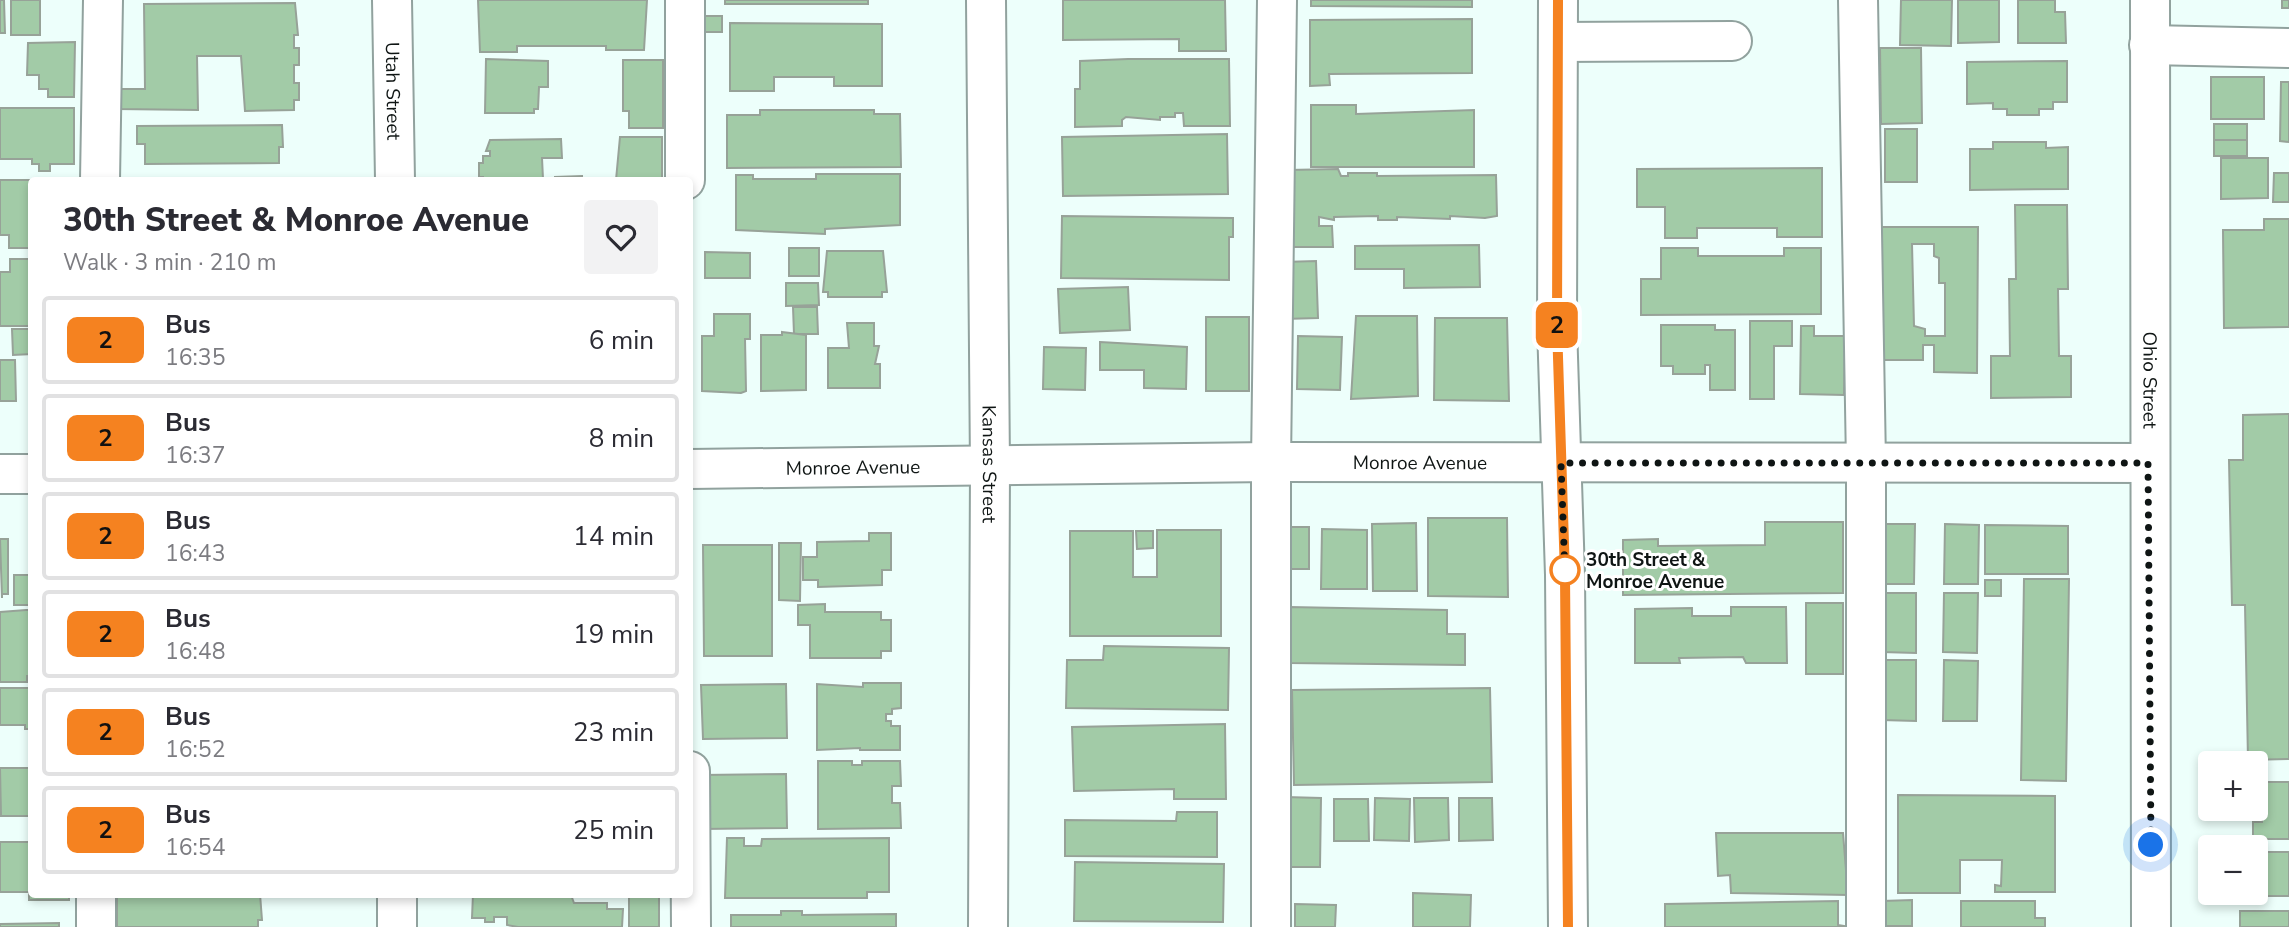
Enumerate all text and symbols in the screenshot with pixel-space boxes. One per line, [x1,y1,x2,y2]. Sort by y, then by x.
street label: Utah Street [379,42,406,141]
text: 30th Street & Monroe Avenue [63,198,529,243]
button: heart [584,200,658,274]
text: Walk · 3 min · 210 m [63,247,276,278]
line badge: 2 [1534,302,1580,348]
text: Bus [165,307,211,342]
text: 2 [1550,309,1564,341]
text: 6 min [589,323,654,358]
text: 2 [98,324,113,356]
street label: Ohio Street [2136,331,2162,429]
text: 16:35 [165,342,225,373]
text: Bus [165,405,211,440]
street label: Kansas Street [975,405,1002,523]
text: 8 min [589,421,654,456]
text: 2 [98,422,113,454]
text: 16:37 [165,440,225,471]
street label: Monroe Avenue [1353,450,1487,476]
street label: Monroe Avenue [786,454,920,482]
text: Bus [165,503,211,538]
text: 14 min [573,519,654,554]
text: 2 [98,520,113,552]
text: 16:43 [165,538,225,569]
place label: 30th Street & Monroe Avenue [1586,547,1724,595]
marker: 30th Street & Monroe Avenue [1550,555,1580,585]
text: Bus [165,601,211,636]
text: 19 min [573,617,654,652]
text: 2 [98,618,113,650]
text: 16:48 [165,636,225,667]
text: Bus [165,699,211,734]
text: 23 min [573,715,654,750]
text: 2 [98,716,113,748]
text: 16:52 [165,734,225,765]
map controls [2198,751,2268,905]
button: + [2198,751,2268,821]
text: Bus [165,797,211,832]
text: 25 min [573,813,654,848]
text: 2 [98,814,113,846]
your location [2133,827,2168,862]
text: 16:54 [165,832,225,863]
button: − [2198,835,2268,905]

